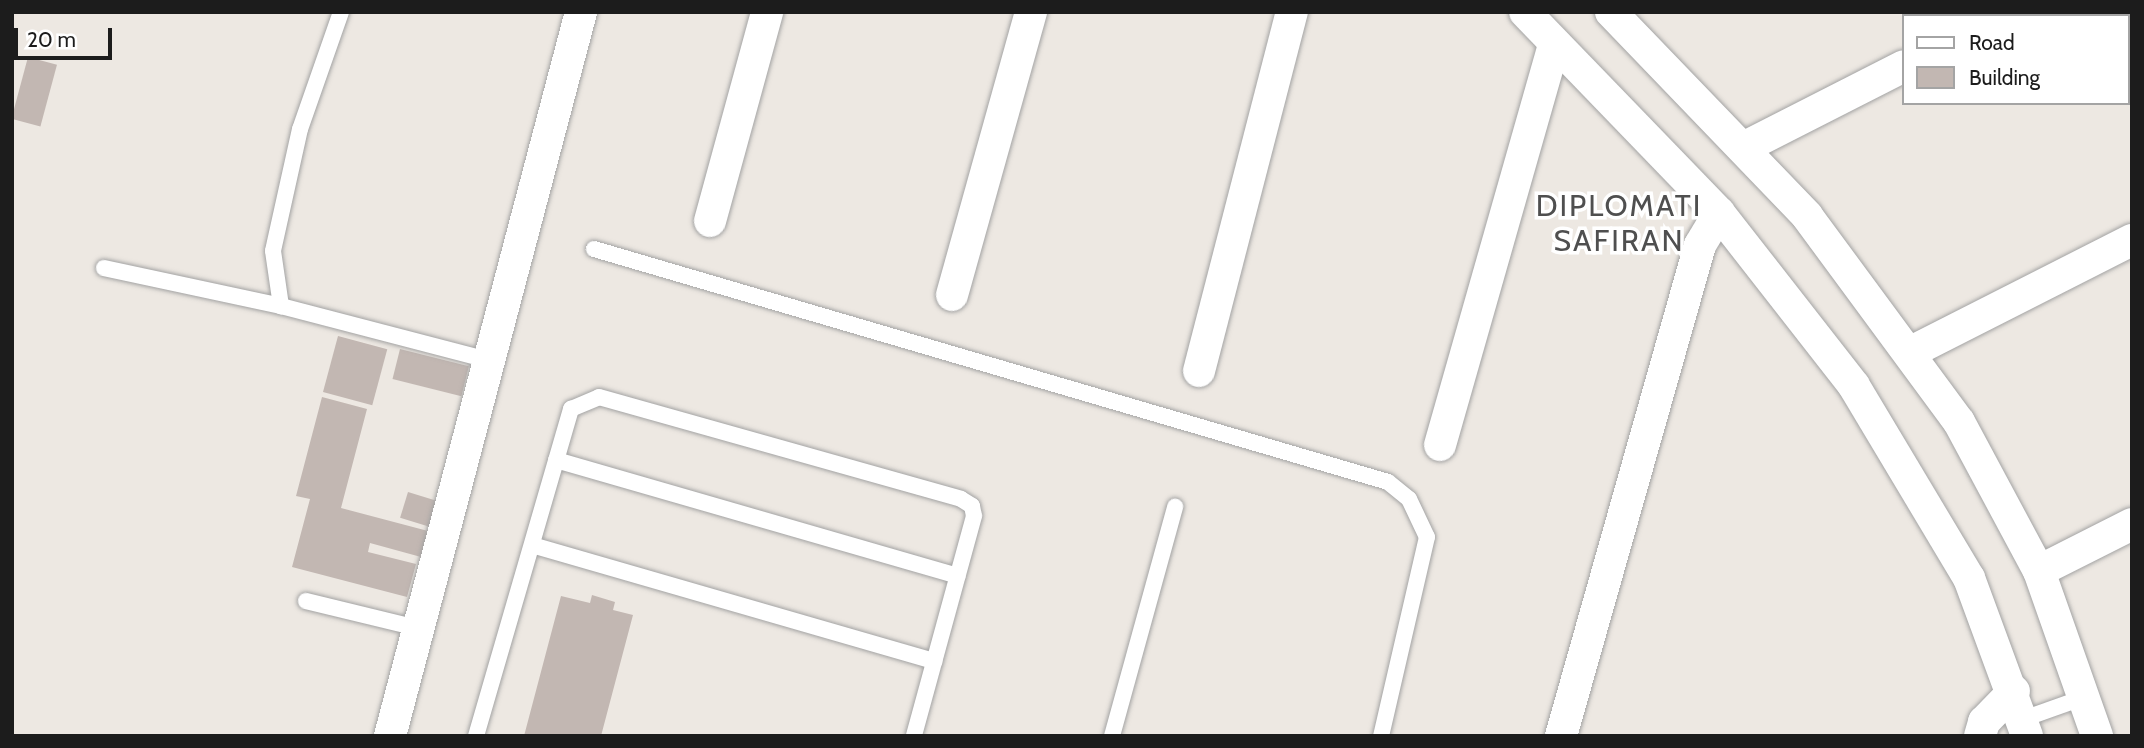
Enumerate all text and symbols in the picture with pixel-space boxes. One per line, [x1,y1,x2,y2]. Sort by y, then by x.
scale bar [18,14,116,58]
legend [1902,14,2130,105]
text: 20 m [27,27,76,52]
text: Road [1969,30,2015,55]
text: Building [1969,65,2040,90]
district label: DIPLOMATI SAFIRAN [1537,188,1701,258]

